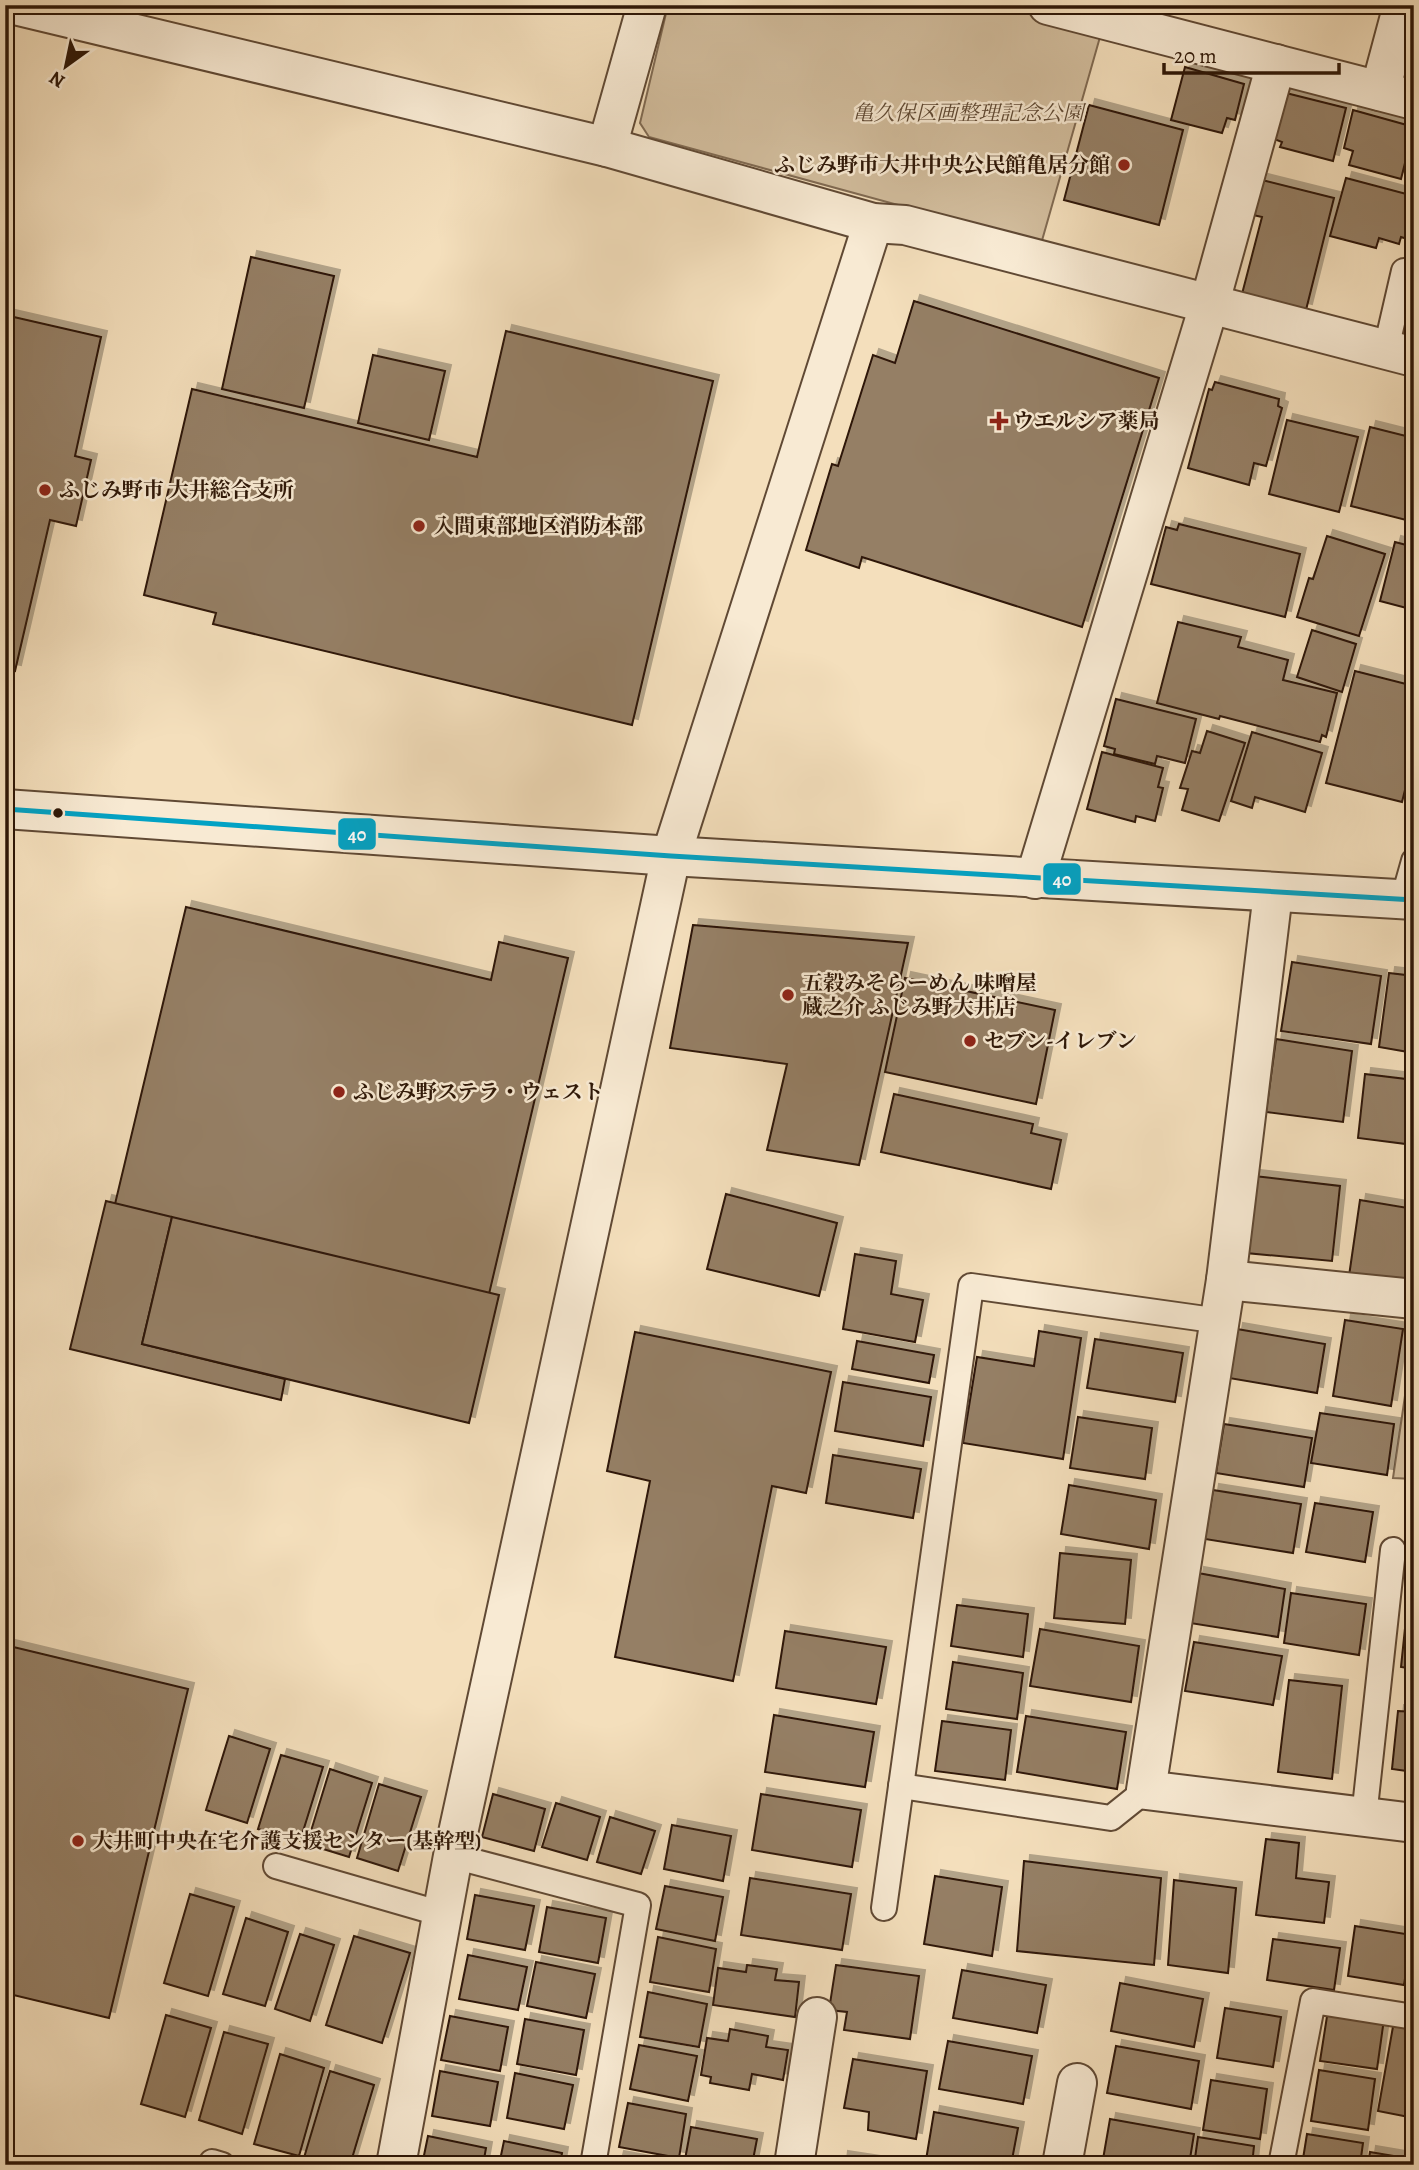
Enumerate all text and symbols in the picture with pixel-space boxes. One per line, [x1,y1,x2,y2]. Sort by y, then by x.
north arrow [32,32,102,102]
scale bar [1164,32,1338,76]
text: 20 m [1174,42,1217,70]
text: N [44,65,70,94]
park label: 亀久保区画整理記念公園 [853,99,1086,127]
place label: ふじみ野市大井中央公民館亀居分館 [774,151,1110,179]
marker: ふじみ野市大井中央公民館亀居分館 [1116,157,1132,173]
place label: ウエルシア薬局 [1013,407,1159,435]
marker: ウエルシア薬局 [991,413,1007,429]
place label: ふじみ野市 大井総合支所 [59,476,294,504]
marker: ふじみ野市 大井総合支所 [37,482,53,498]
place label: 入間東部地区消防本部 [433,512,643,540]
marker: 入間東部地区消防本部 [411,518,427,534]
unlabelled marker [51,806,65,820]
line badge: 40 [337,817,377,851]
text: 40 [348,822,367,848]
line badge: 40 [1042,862,1082,896]
text: 40 [1053,867,1072,893]
place label: 五穀みそらーめん 味噌屋 蔵之介 ふじみ野大井店 [802,969,1037,1021]
marker: 五穀みそらーめん 味噌屋 蔵之介 ふじみ野大井店 [780,987,796,1003]
place label: セブン-イレブン [984,1027,1137,1055]
marker: セブン-イレブン [962,1033,978,1049]
place label: ふじみ野ステラ・ウェスト [353,1078,604,1106]
marker: ふじみ野ステラ・ウェスト [331,1084,347,1100]
place label: 大井町中央在宅介護支援センター(基幹型) [92,1827,481,1855]
marker: 大井町中央在宅介護支援センター(基幹型) [70,1833,86,1849]

